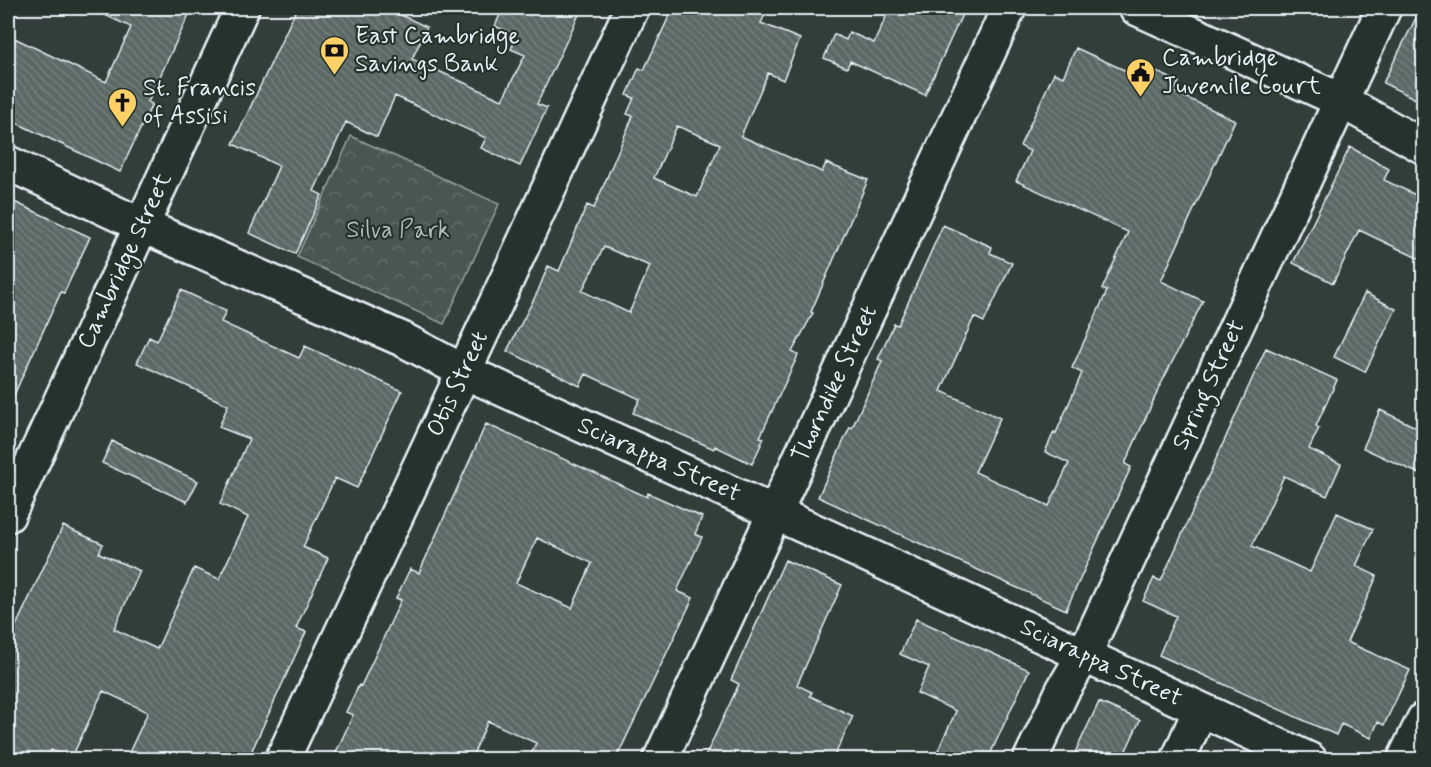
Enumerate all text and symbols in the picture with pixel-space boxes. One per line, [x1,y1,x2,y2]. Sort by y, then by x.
place label: East Cambridge Savings Bank [355,21,520,80]
bank icon: East Cambridge Savings Bank [318,34,350,76]
place label: Cambridge Juvenile Court [1162,43,1321,102]
public building icon: Cambridge Juvenile Court [1125,56,1157,98]
place label: St. Francis of Assisi [143,73,256,132]
church icon: St. Francis of Assisi [106,86,138,128]
street label: Cambridge Street [71,168,181,355]
park label: Silva Park [346,215,450,246]
street label: Thorndike Street [785,300,885,468]
street label: Spring Street [1165,315,1255,456]
street label: Otis Street [420,326,496,442]
street label: Sciarappa Street [573,410,745,510]
street label: Sciarappa Street [1015,612,1187,714]

